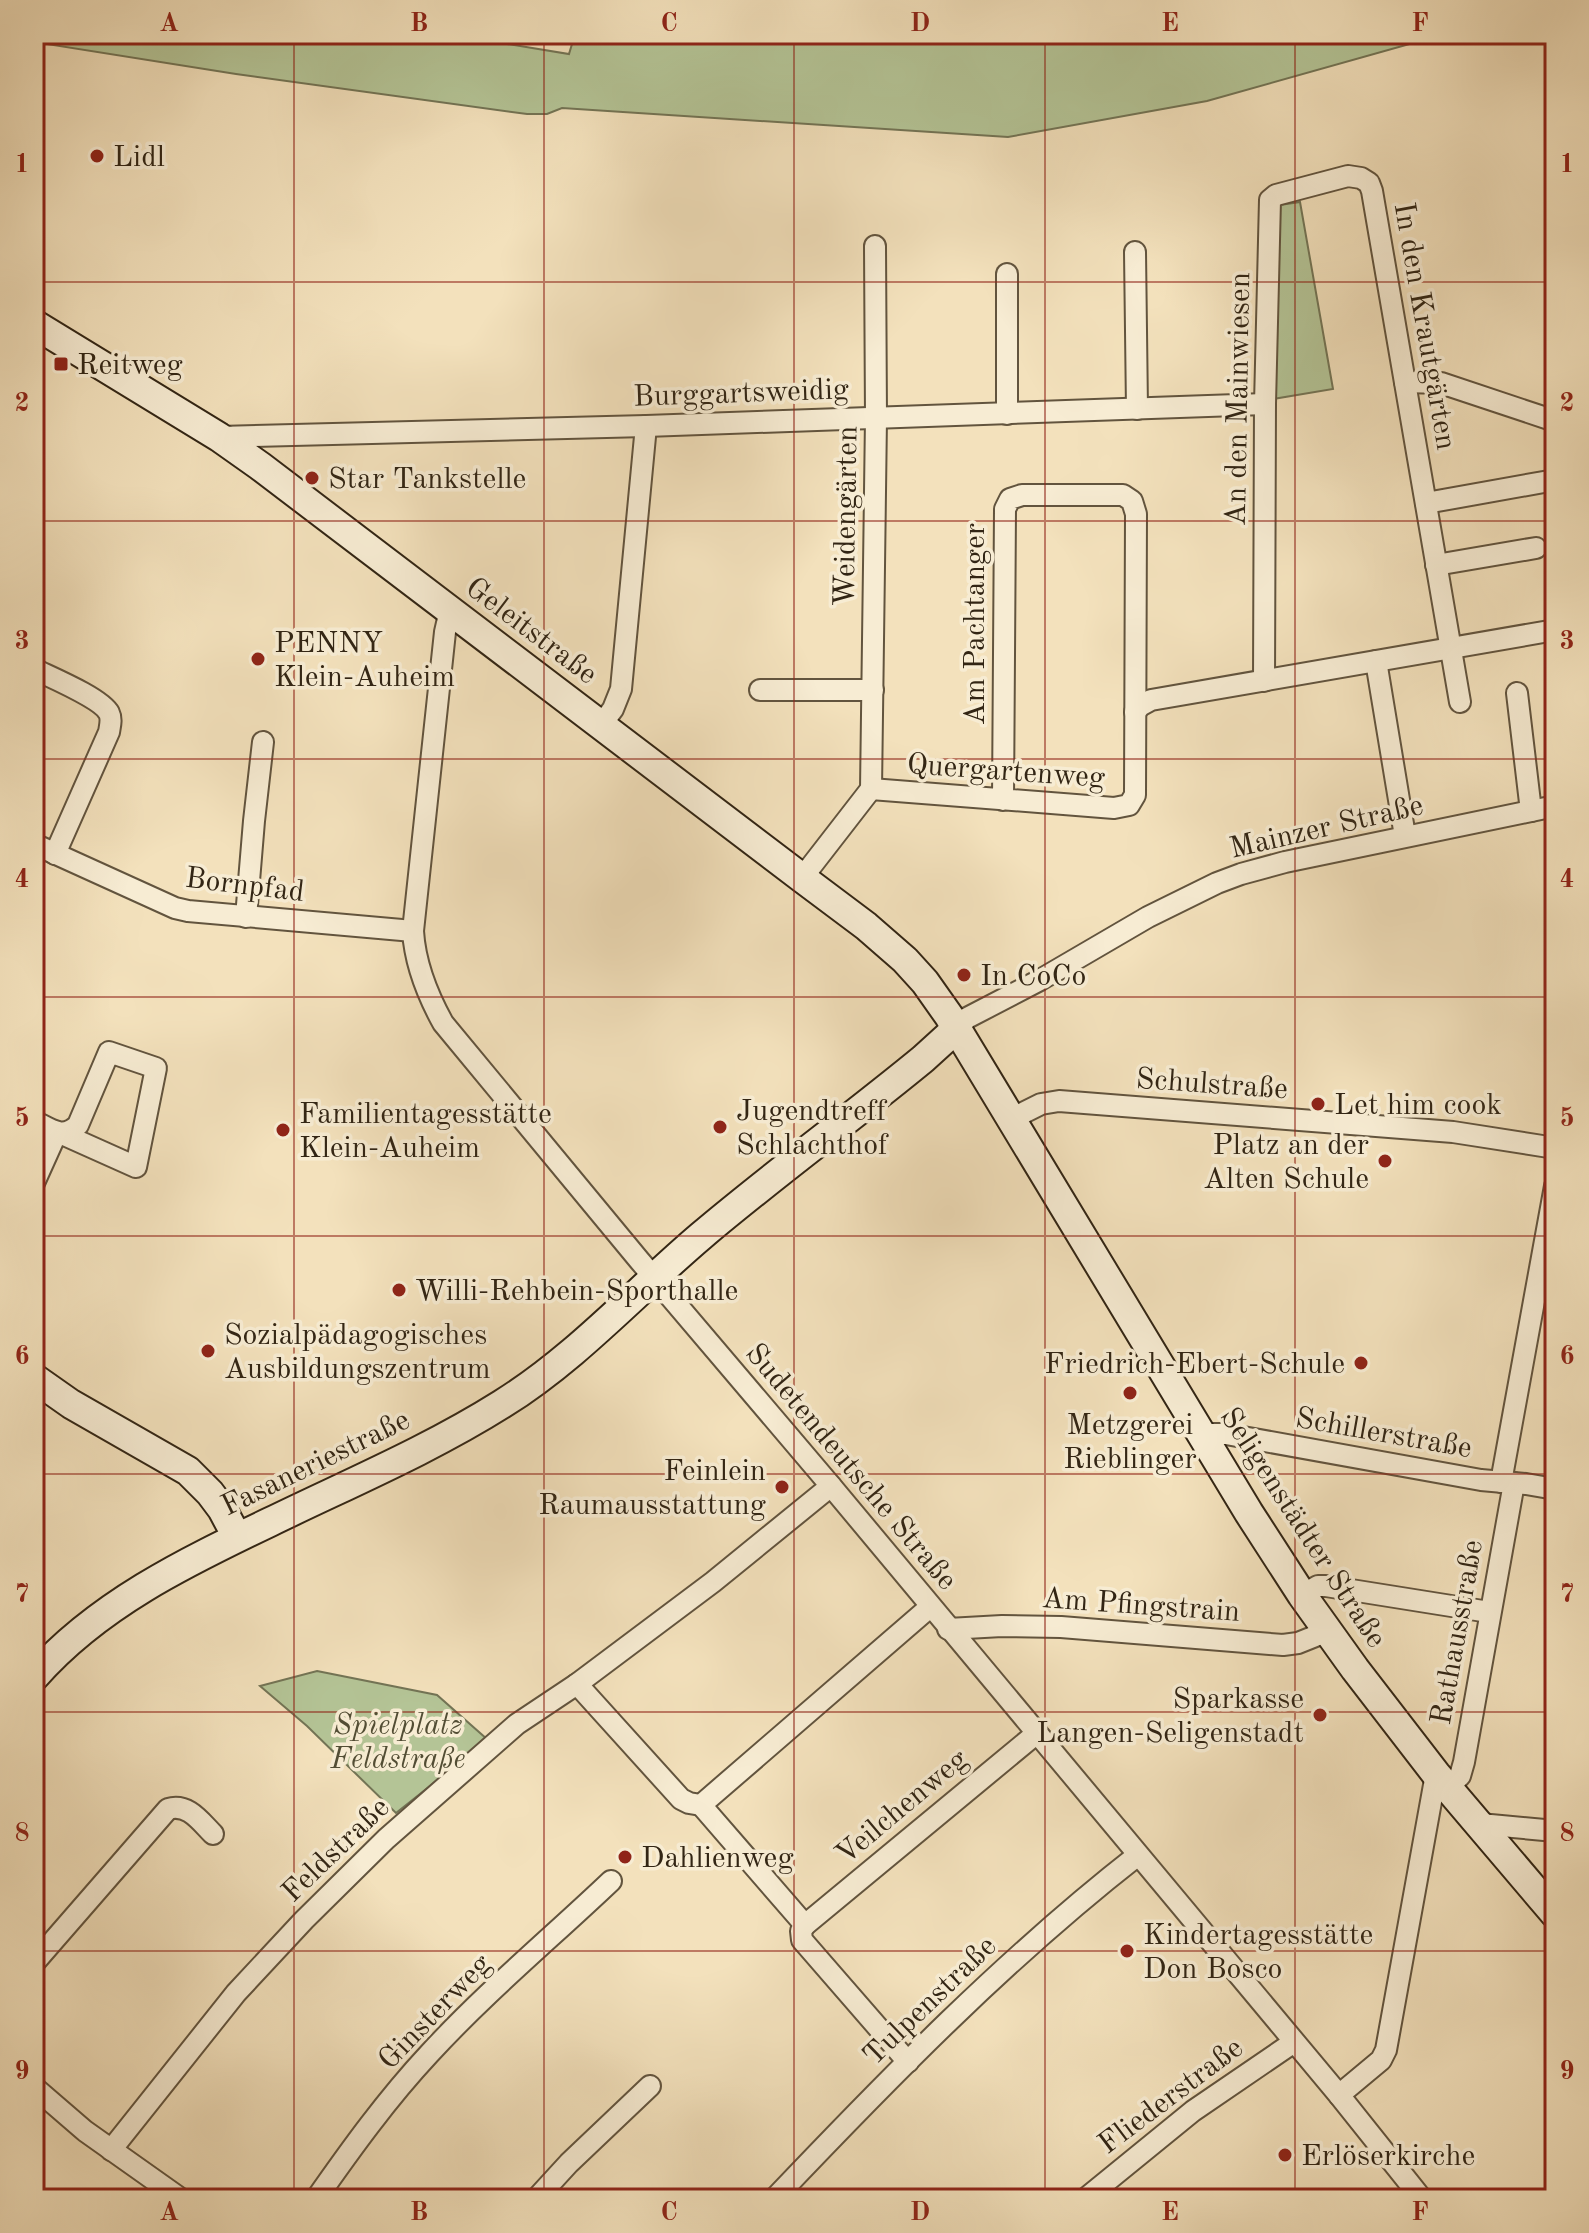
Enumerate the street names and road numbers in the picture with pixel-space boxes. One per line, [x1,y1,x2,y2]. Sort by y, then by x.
street label: In den Krautgärten [1387,200,1461,452]
street label: An den Mainwiesen [1222,272,1256,526]
street label: Burggartsweidig [633,375,849,413]
street label: Weidengärten [830,426,864,607]
street label: Am Pachtanger [961,523,991,725]
street label: Geleitstraße [459,573,602,691]
street label: Quergartenweg [906,750,1106,794]
street label: Mainzer Straße [1227,791,1426,865]
street label: Bornpfad [183,864,306,908]
street label: Schulstraße [1135,1065,1289,1105]
street label: Sudetendeutsche Straße [739,1339,962,1596]
street label: Seligenstädter Straße [1214,1403,1391,1654]
street label: Schillerstraße [1293,1404,1474,1464]
street label: Fasaneriestraße [217,1405,415,1522]
street label: Rathausstraße [1427,1538,1489,1727]
street label: Am Pfingstrain [1041,1584,1241,1628]
street label: Veilchenweg [831,1744,974,1871]
street label: Feldstraße [277,1792,396,1908]
street label: Tulpenstraße [858,1931,1002,2072]
street label: Ginsterweg [373,1949,497,2076]
street label: Fliederstraße [1093,2033,1249,2160]

